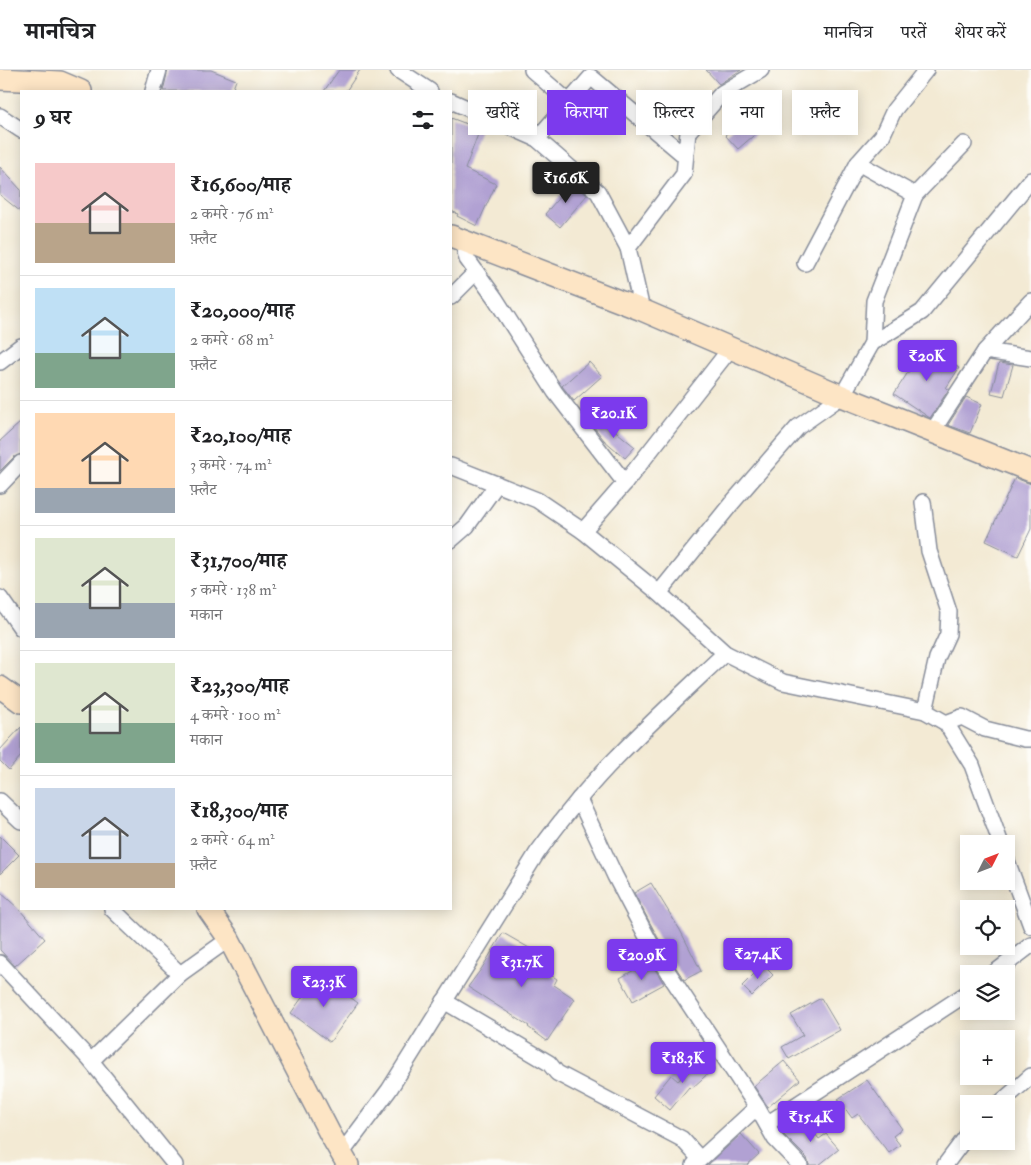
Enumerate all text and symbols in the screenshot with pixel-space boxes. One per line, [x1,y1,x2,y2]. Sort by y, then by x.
text: मानचित्र [25,16,95,47]
text: मानचित्र [824,21,873,44]
text: परतें [901,21,927,44]
text: शेयर करें [955,21,1006,44]
chip: खरीदें [468,90,537,135]
chip: किराया [547,90,626,135]
chip: फ़िल्टर [636,90,712,135]
chip: नया [722,90,782,135]
chip: फ़्लैट [792,90,858,135]
text: 9 घर [35,104,71,131]
icon: filters [409,106,437,134]
pin: ₹16.6K [525,162,607,204]
text: ₹16.6K [543,168,589,188]
text: ₹16,600/माह [190,171,291,198]
icon: home [75,183,135,243]
text: 2 कमरे · 76 m² [190,204,273,224]
text: फ़्लैट [190,229,217,249]
text: ₹20,000/माह [190,297,294,324]
icon: home [75,308,135,368]
text: 2 कमरे · 68 m² [190,330,273,350]
pin: ₹20K [897,340,957,382]
text: ₹20K [909,346,945,366]
text: फ़्लैट [190,355,217,375]
pin: ₹20.1K [573,396,655,439]
text: ₹20.1K [591,403,637,423]
text: ₹20,100/माह [190,422,291,449]
icon: home [75,433,135,493]
text: 3 कमरे · 74 m² [190,455,271,475]
text: फ़्लैट [190,480,217,500]
text: ₹31,700/माह [190,547,287,574]
icon: home [75,558,135,618]
text: 5 कमरे · 138 m² [190,580,276,600]
text: मकान [190,605,222,625]
text: ₹23,300/माह [190,672,289,699]
icon: home [75,683,135,743]
text: 4 कमरे · 100 m² [190,705,280,725]
text: मकान [190,730,222,750]
text: ₹18,300/माह [190,797,288,824]
icon: home [75,808,135,868]
text: 2 कमरे · 64 m² [190,830,275,850]
north arrow [960,835,1015,890]
map controls [960,835,1015,1150]
text: फ़्लैट [190,855,217,875]
button: locate [960,900,1015,955]
pin: ₹20.9K [601,938,683,981]
pin: ₹27.4K [717,938,799,980]
text: ₹27.4K [734,944,782,964]
text: ₹20.9K [618,945,666,965]
pin: ₹31.7K [481,946,563,988]
text: ₹31.7K [501,952,543,972]
button: layers [960,965,1015,1020]
pin: ₹23.3K [283,966,365,1008]
text: ₹23.3K [302,972,346,992]
button: + [960,1030,1015,1085]
pin: ₹18.3K [642,1042,724,1084]
text: ₹18.3K [662,1048,704,1068]
button: − [960,1095,1015,1150]
pin: ₹15.4K [770,1100,852,1143]
text: ₹15.4K [789,1107,833,1127]

